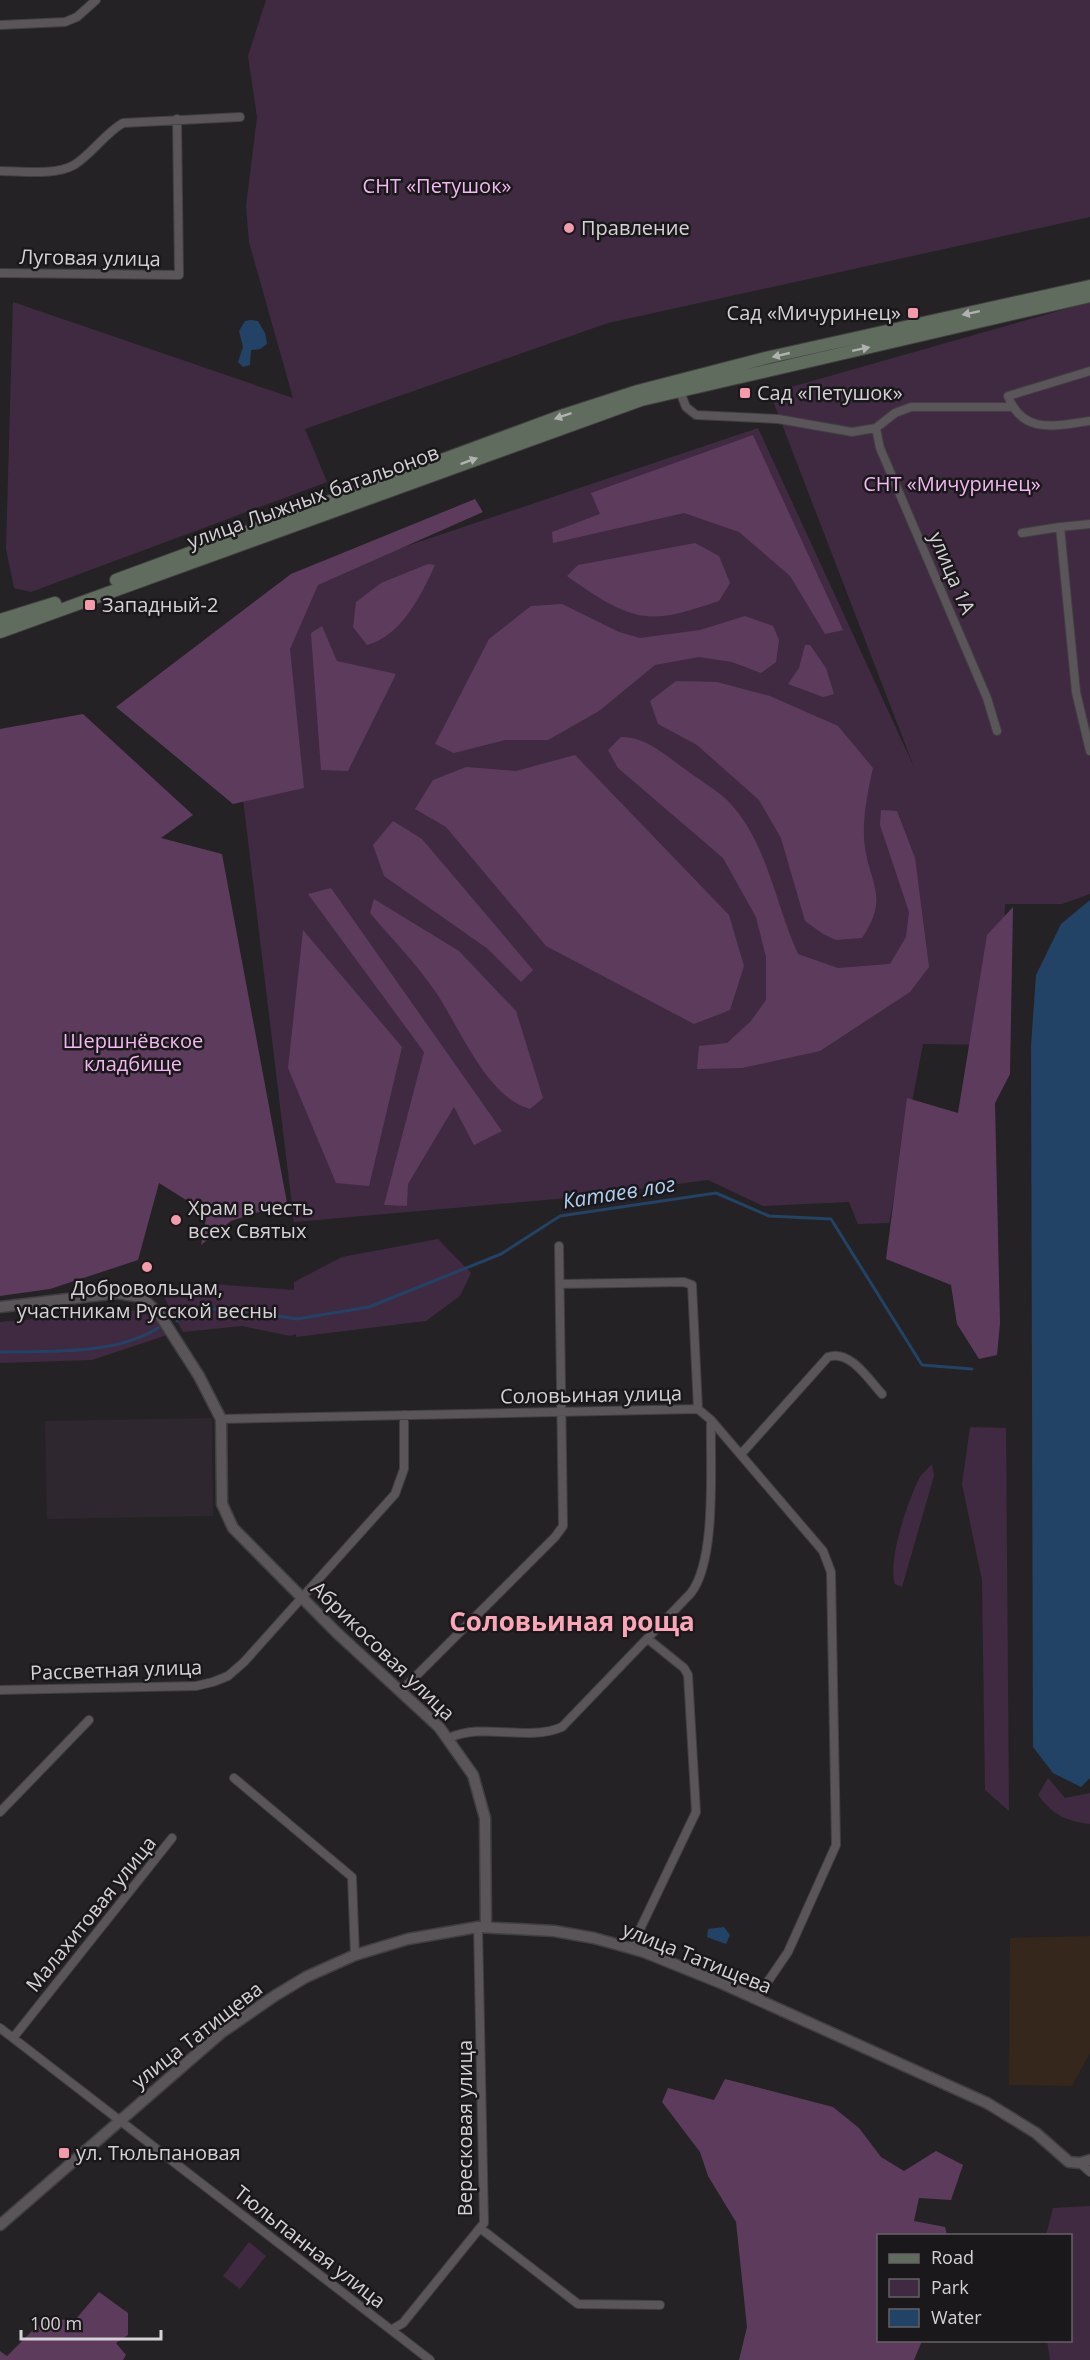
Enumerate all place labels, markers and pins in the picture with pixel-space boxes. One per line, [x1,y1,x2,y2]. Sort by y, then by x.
place label: Правление [581,214,690,241]
marker: Правление [562,221,576,235]
place label: Сад «Мичуринец» [727,299,901,326]
marker: Сад «Мичуринец» [906,306,920,320]
place label: Сад «Петушок» [757,379,903,406]
marker: Сад «Петушок» [738,386,752,400]
place label: Западный-2 [102,591,218,618]
marker: Западный-2 [83,598,97,612]
place label: Храм в честь всех Святых [188,1194,314,1244]
marker: Храм в честь всех Святых [169,1213,183,1227]
marker: Добровольцам, участникам Русской весны [140,1260,154,1274]
place label: Добровольцам, участникам Русской весны [17,1274,277,1324]
place label: ул. Тюльпановая [76,2139,241,2166]
marker: ул. Тюльпановая [57,2146,71,2160]

